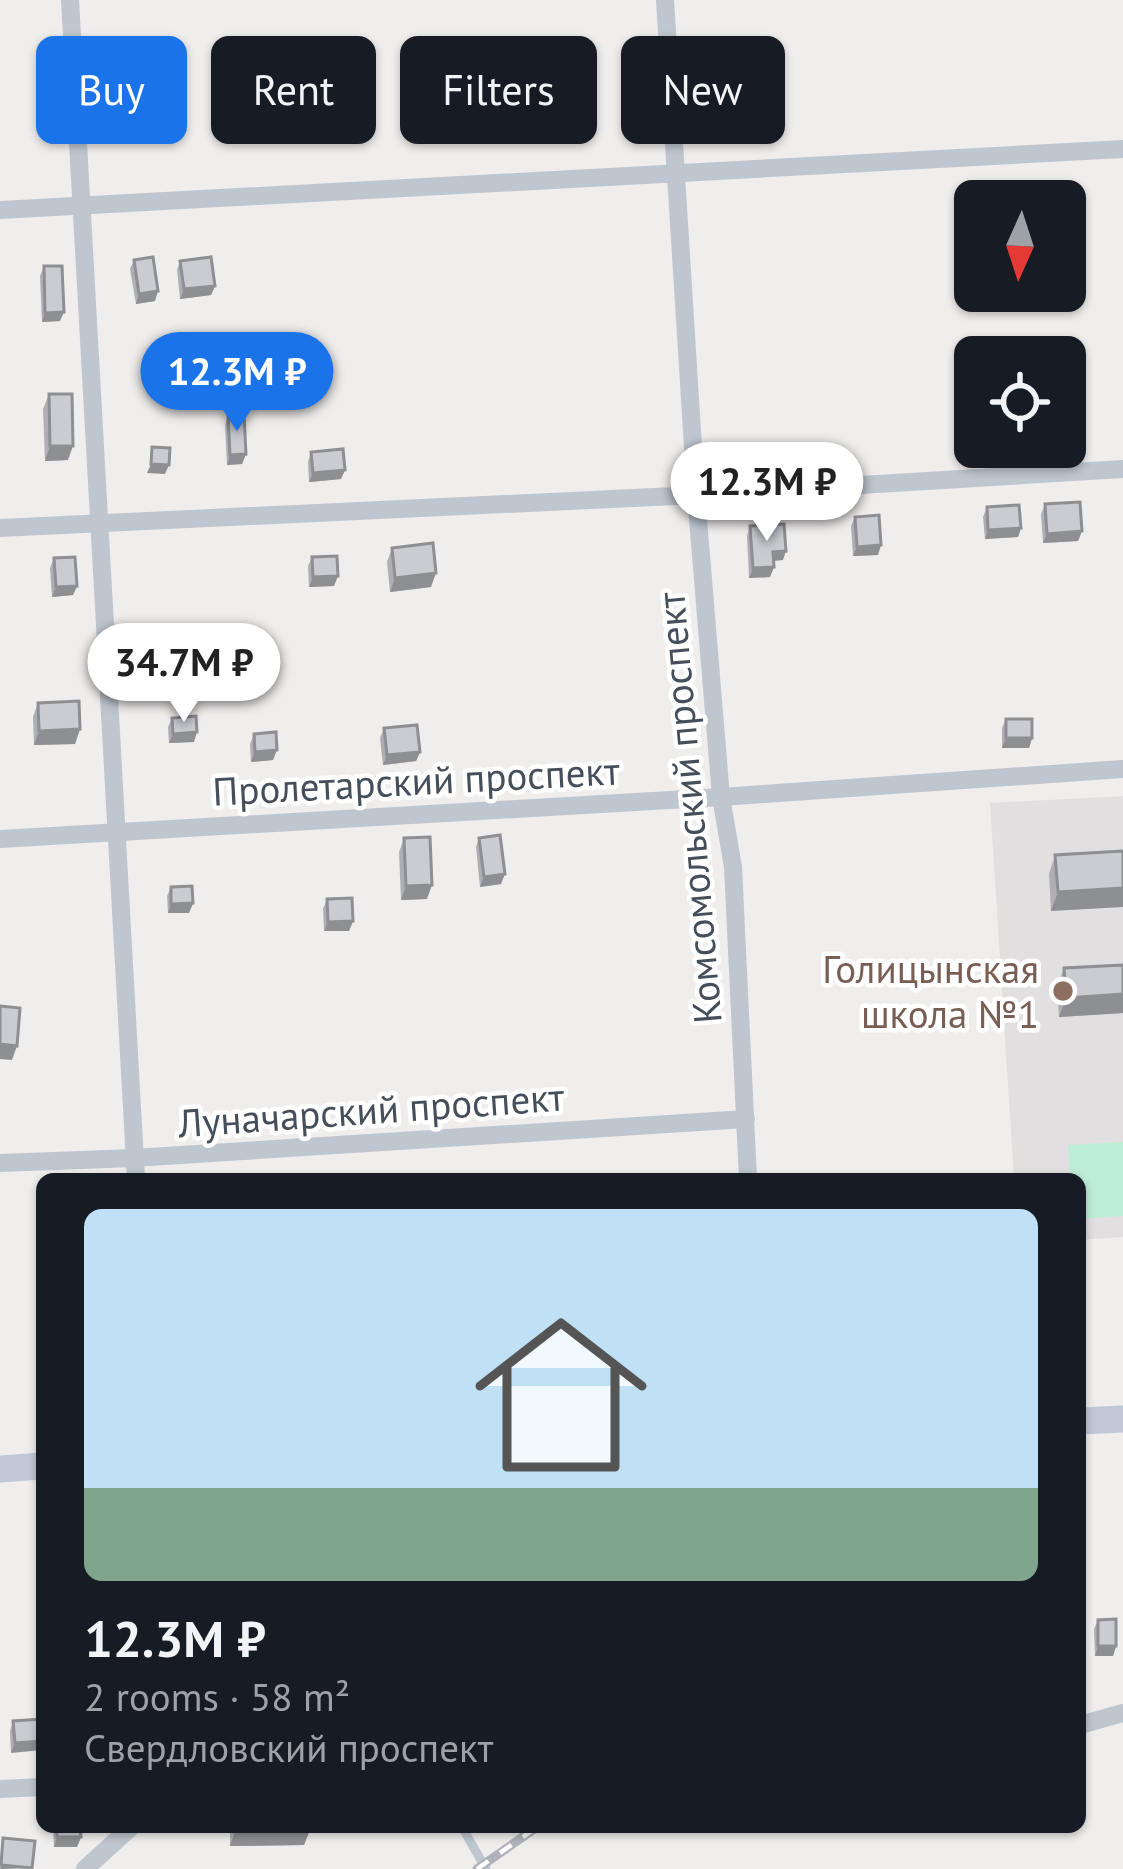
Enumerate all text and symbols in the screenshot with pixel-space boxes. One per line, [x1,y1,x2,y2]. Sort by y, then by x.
chip: Buy [36,36,187,144]
chip: Rent [211,36,376,144]
chip: Filters [400,36,597,144]
chip: New [621,36,785,144]
north arrow [954,180,1086,312]
map controls [954,180,1086,468]
pin: 12.3M ₽ [126,332,348,434]
button: locate [954,336,1086,468]
text: 12.3M ₽ [167,345,307,396]
pin: 12.3M ₽ [656,442,878,544]
text: 12.3M ₽ [697,455,837,506]
street label: Комсомольский проспект [644,590,733,1026]
pin: 34.7M ₽ [73,623,295,725]
text: 34.7M ₽ [114,636,254,687]
street label: Пролетарский проспект [211,744,621,817]
place label: Голицынская школа №1 [822,943,1039,1039]
marker: Голицынская школа №1 [1050,978,1076,1004]
street label: Луначарский проспект [175,1071,566,1149]
icon: home [453,1287,669,1503]
text: 12.3M ₽ [84,1605,266,1671]
text: 2 rooms · 58 m² [84,1671,350,1722]
text: Свердловский проспект [84,1722,493,1773]

